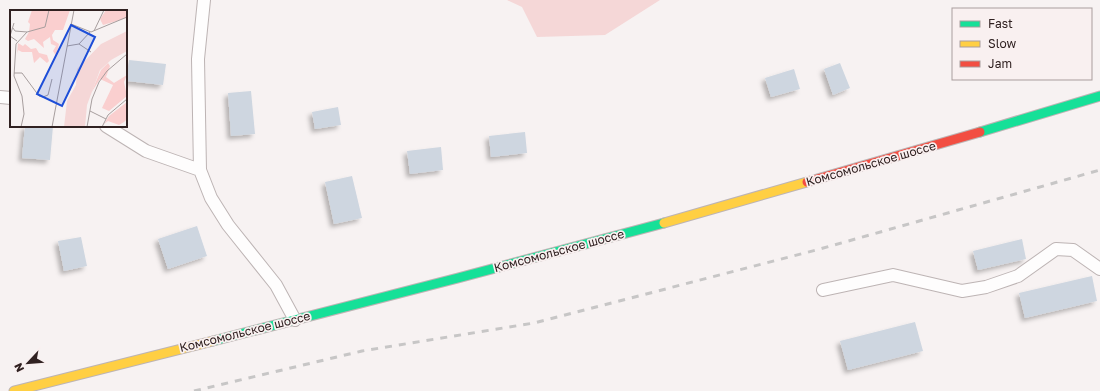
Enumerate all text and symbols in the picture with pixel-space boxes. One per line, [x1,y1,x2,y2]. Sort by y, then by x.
legend [952,8,1092,80]
inset map [10,10,127,127]
text: Fast [988,16,1013,31]
text: Slow [988,36,1016,51]
text: Jam [988,56,1012,71]
street label: Комсомольское шоссе [804,138,937,189]
street label: Комсомольское шоссе [492,226,626,275]
street label: Комсомольское шоссе [178,308,312,355]
north arrow [8,343,48,383]
text: N [11,361,26,374]

